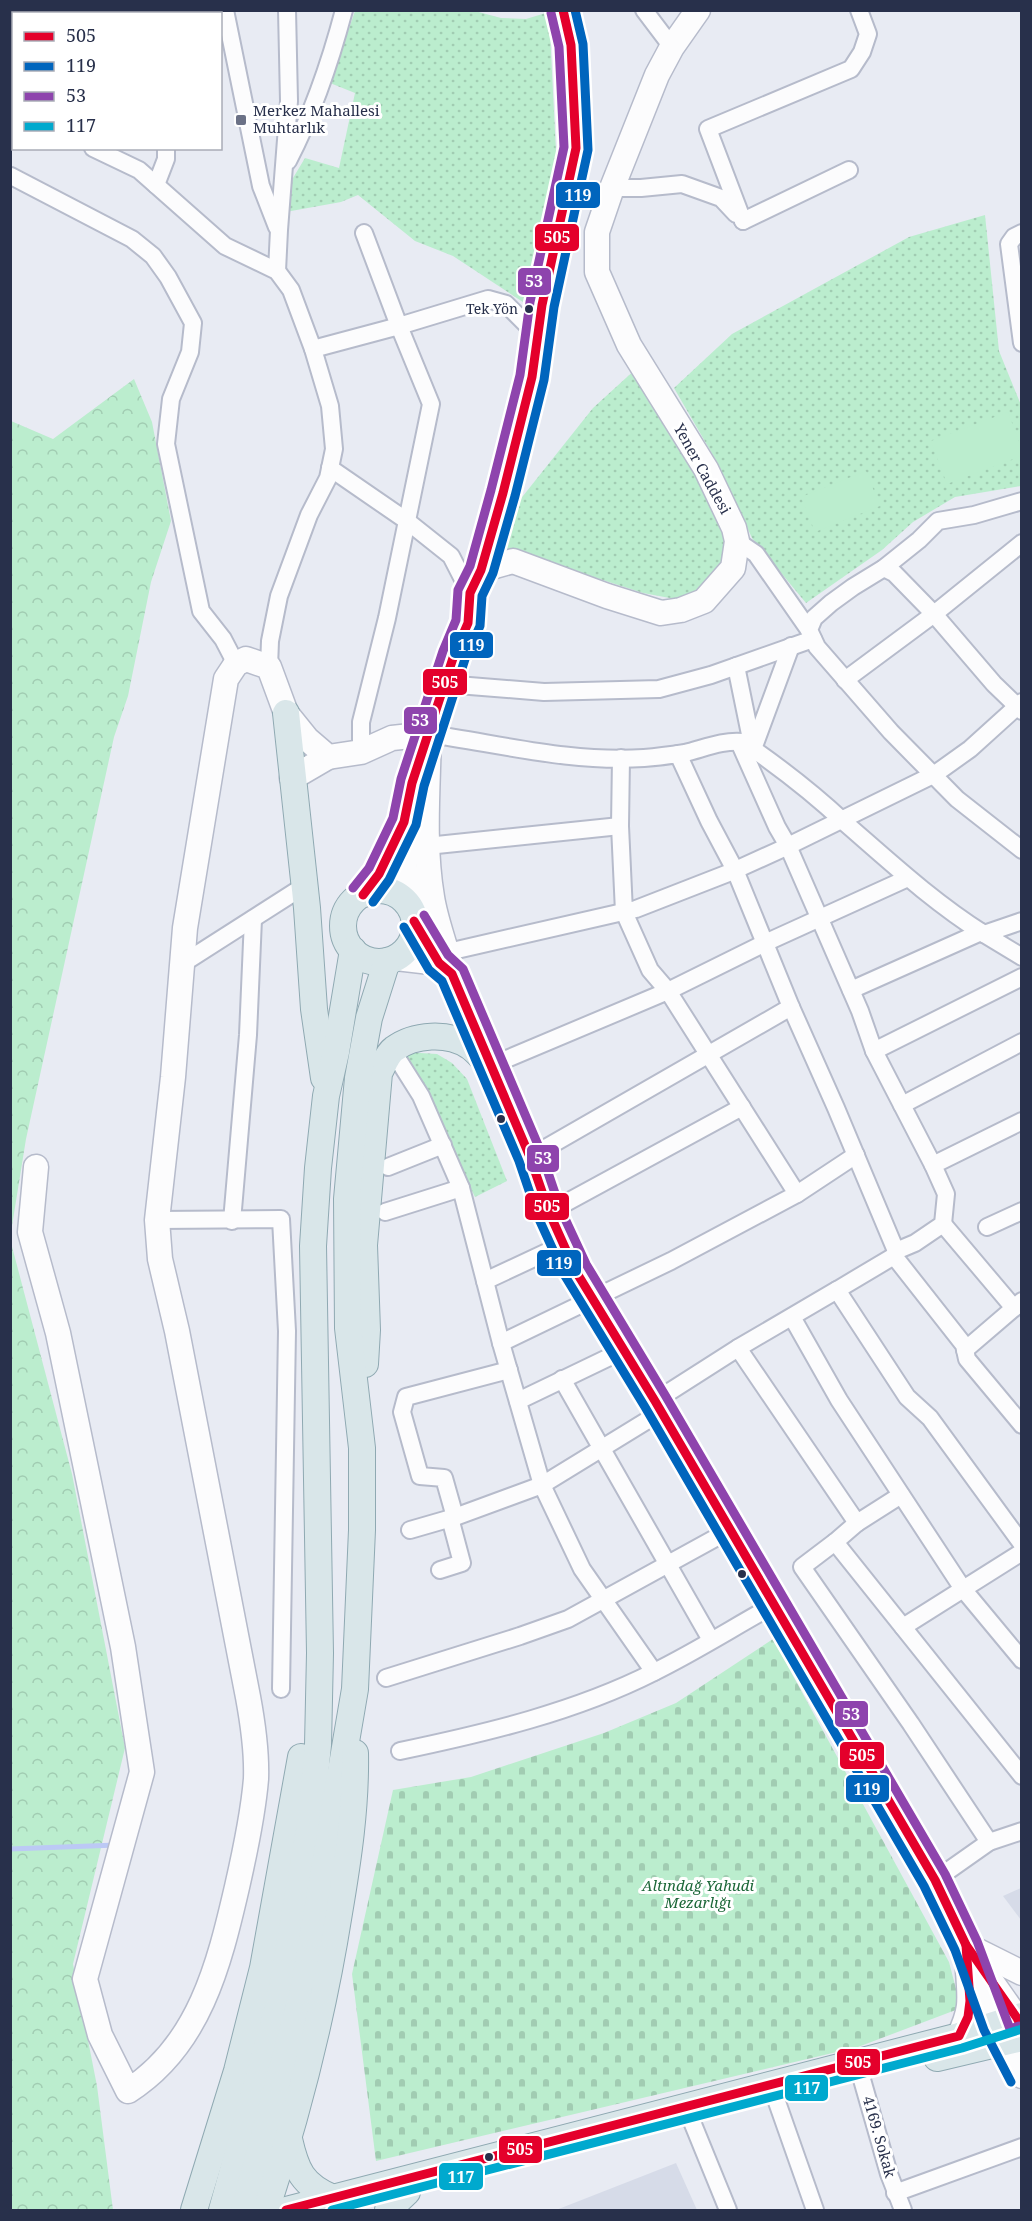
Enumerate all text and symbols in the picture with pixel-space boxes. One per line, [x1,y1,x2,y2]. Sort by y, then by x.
legend [12,12,222,150]
text: 505 [66,23,96,47]
text: 119 [66,53,96,77]
text: 53 [66,83,86,107]
place label: Merkez Mahallesi Muhtarlık [253,100,380,137]
text: 117 [66,113,96,137]
marker: Merkez Mahallesi Muhtarlık [234,113,248,127]
line badge: 119 [555,181,601,209]
text: 119 [564,184,592,206]
line badge: 505 [534,223,580,252]
text: 505 [543,226,571,248]
line badge: 53 [517,267,552,296]
text: 53 [525,270,543,292]
place label: Tek Yön [466,299,518,318]
marker: Tek Yön [523,303,535,315]
street label: Yener Caddesi [669,419,736,518]
line badge: 119 [449,631,494,659]
text: 119 [457,634,485,656]
line badge: 505 [422,668,468,696]
text: 505 [431,671,459,693]
line badge: 53 [403,706,438,735]
text: 53 [411,709,429,731]
unlabelled marker [495,1113,507,1125]
line badge: 53 [526,1144,560,1173]
text: 53 [534,1147,552,1169]
line badge: 505 [524,1192,570,1221]
text: 505 [533,1195,561,1217]
line badge: 119 [536,1249,582,1277]
text: 119 [545,1252,573,1274]
unlabelled marker [736,1568,748,1580]
line badge: 53 [834,1700,869,1728]
text: 53 [842,1703,860,1725]
line badge: 505 [839,1741,885,1770]
text: 505 [848,1744,876,1766]
line badge: 119 [845,1774,890,1803]
text: 119 [853,1778,881,1800]
park label: Altındağ Yahudi Mezarlığı [641,1875,755,1912]
line badge: 505 [836,2048,881,2076]
text: 505 [844,2051,872,2073]
line badge: 117 [784,2074,829,2102]
text: 117 [793,2077,821,2099]
street label: 4169. Sokak [859,2094,901,2180]
line badge: 505 [498,2135,543,2164]
text: 505 [506,2138,534,2160]
unlabelled marker [483,2151,495,2163]
line badge: 117 [438,2162,484,2191]
text: 117 [447,2166,475,2188]

